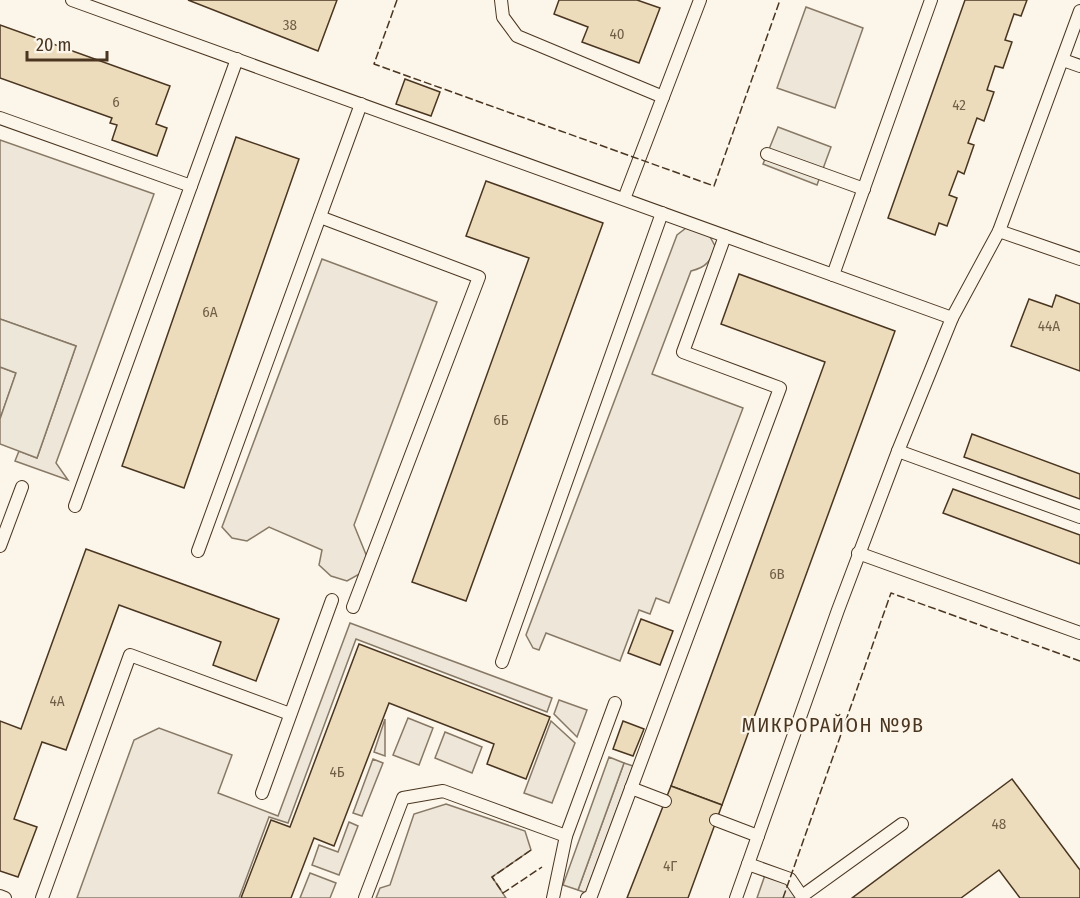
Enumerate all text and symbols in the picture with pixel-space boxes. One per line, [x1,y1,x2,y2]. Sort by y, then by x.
house number: 38 [283,16,297,34]
scale bar [27,24,106,62]
house number: 40 [609,25,625,43]
text: 20 m [36,34,71,56]
house number: 6 [112,93,120,111]
house number: 42 [952,96,966,114]
house number: 6А [202,303,218,321]
house number: 44А [1038,317,1060,335]
house number: 6Б [493,411,509,429]
house number: 6В [769,565,785,583]
house number: 4А [49,692,65,710]
district label: МИКРОРАЙОН №9В [741,713,925,737]
house number: 4Б [329,763,345,781]
house number: 48 [992,815,1006,833]
house number: 4Г [663,857,677,875]

